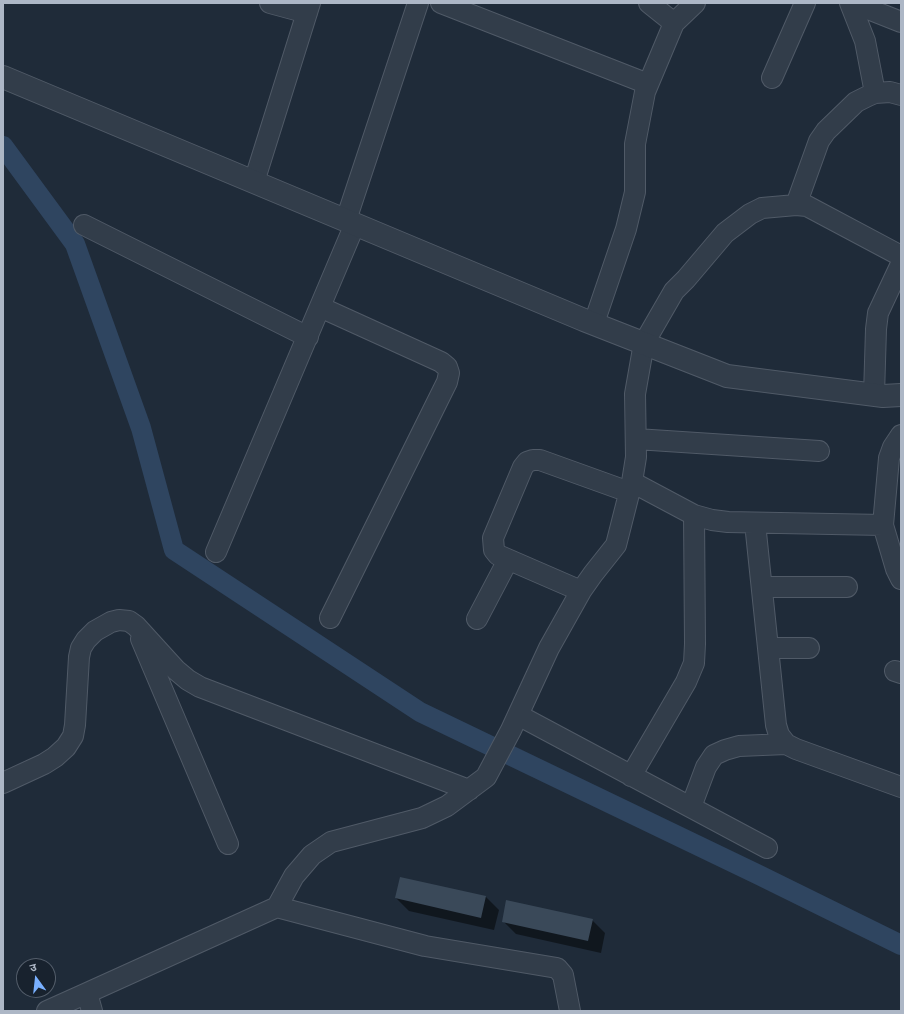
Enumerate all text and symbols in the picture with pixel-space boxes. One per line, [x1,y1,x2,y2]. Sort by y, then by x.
north arrow [16,958,56,998]
text: उ [28,961,38,974]

